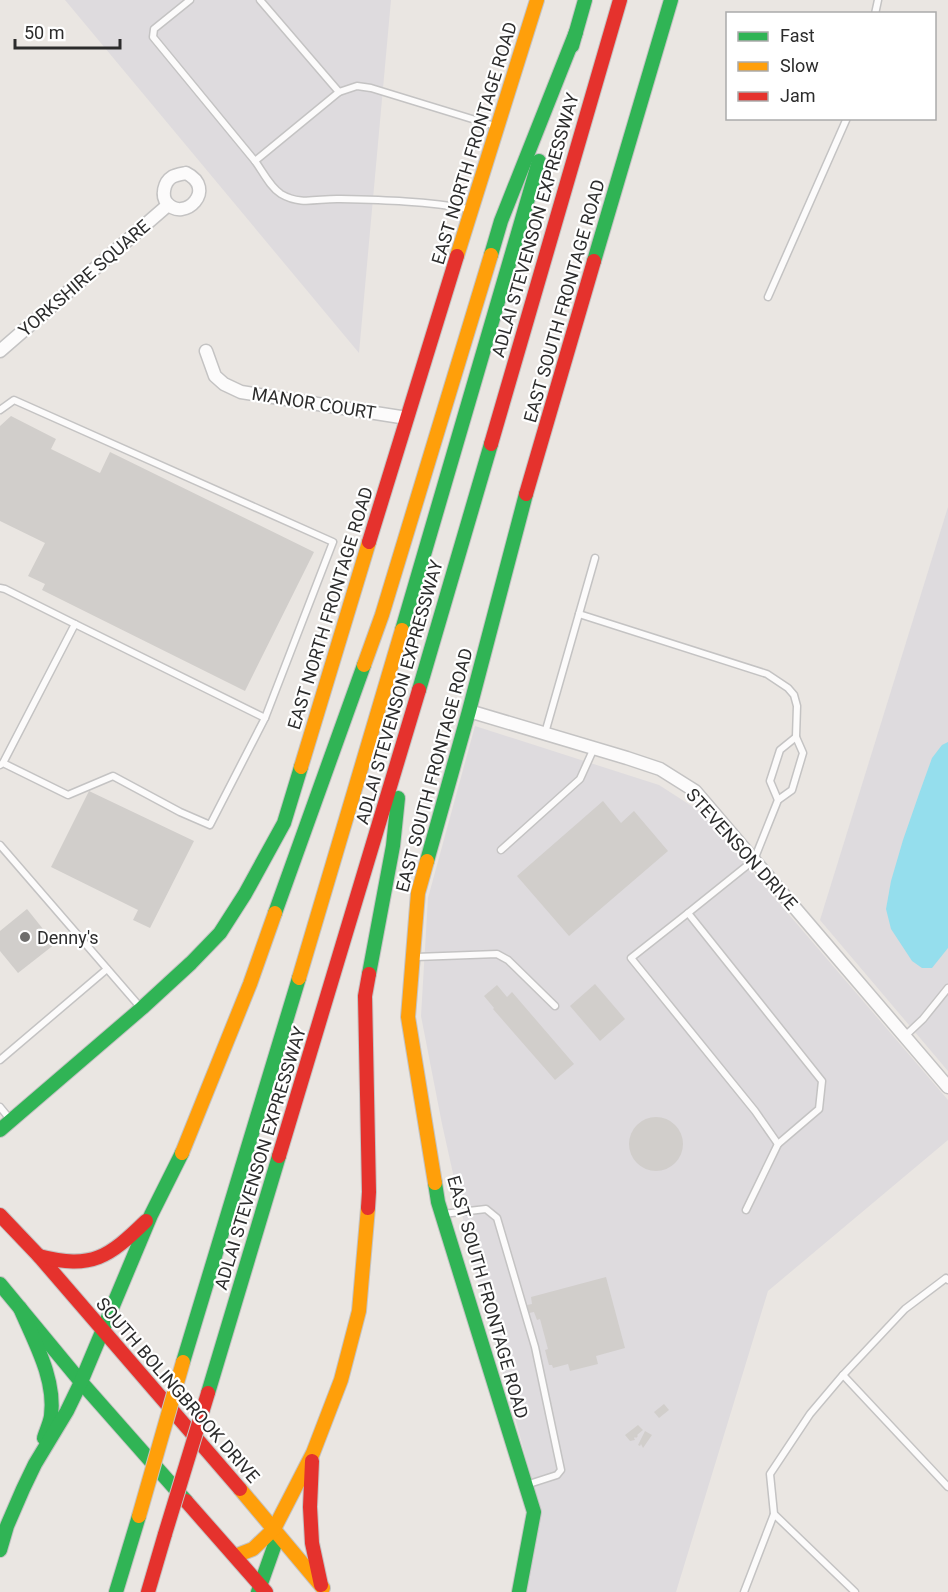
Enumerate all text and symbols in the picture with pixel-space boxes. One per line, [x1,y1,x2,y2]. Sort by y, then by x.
scale bar [15,12,120,50]
legend [726,12,936,120]
street label: EAST NORTH FRONTAGE ROAD [427,19,521,267]
text: 50 m [24,22,64,43]
text: Fast [780,25,815,46]
text: Slow [780,55,819,76]
text: Jam [780,85,816,106]
street label: ADLAI STEVENSON EXPRESSWAY [487,90,583,360]
street label: EAST SOUTH FRONTAGE ROAD [519,177,609,425]
street label: YORKSHIRE SQUARE [14,215,154,341]
street label: MANOR COURT [250,383,378,423]
street label: EAST NORTH FRONTAGE ROAD [283,484,377,732]
street label: ADLAI STEVENSON EXPRESSWAY [351,557,447,827]
street label: EAST SOUTH FRONTAGE ROAD [391,646,477,894]
street label: STEVENSON DRIVE [682,784,802,914]
place label: Denny's [37,927,99,948]
marker: Denny's [18,930,32,944]
street label: ADLAI STEVENSON EXPRESSWAY [210,1024,310,1292]
street label: EAST SOUTH FRONTAGE ROAD [443,1173,533,1421]
street label: SOUTH BOLINGBROOK DRIVE [92,1293,264,1487]

